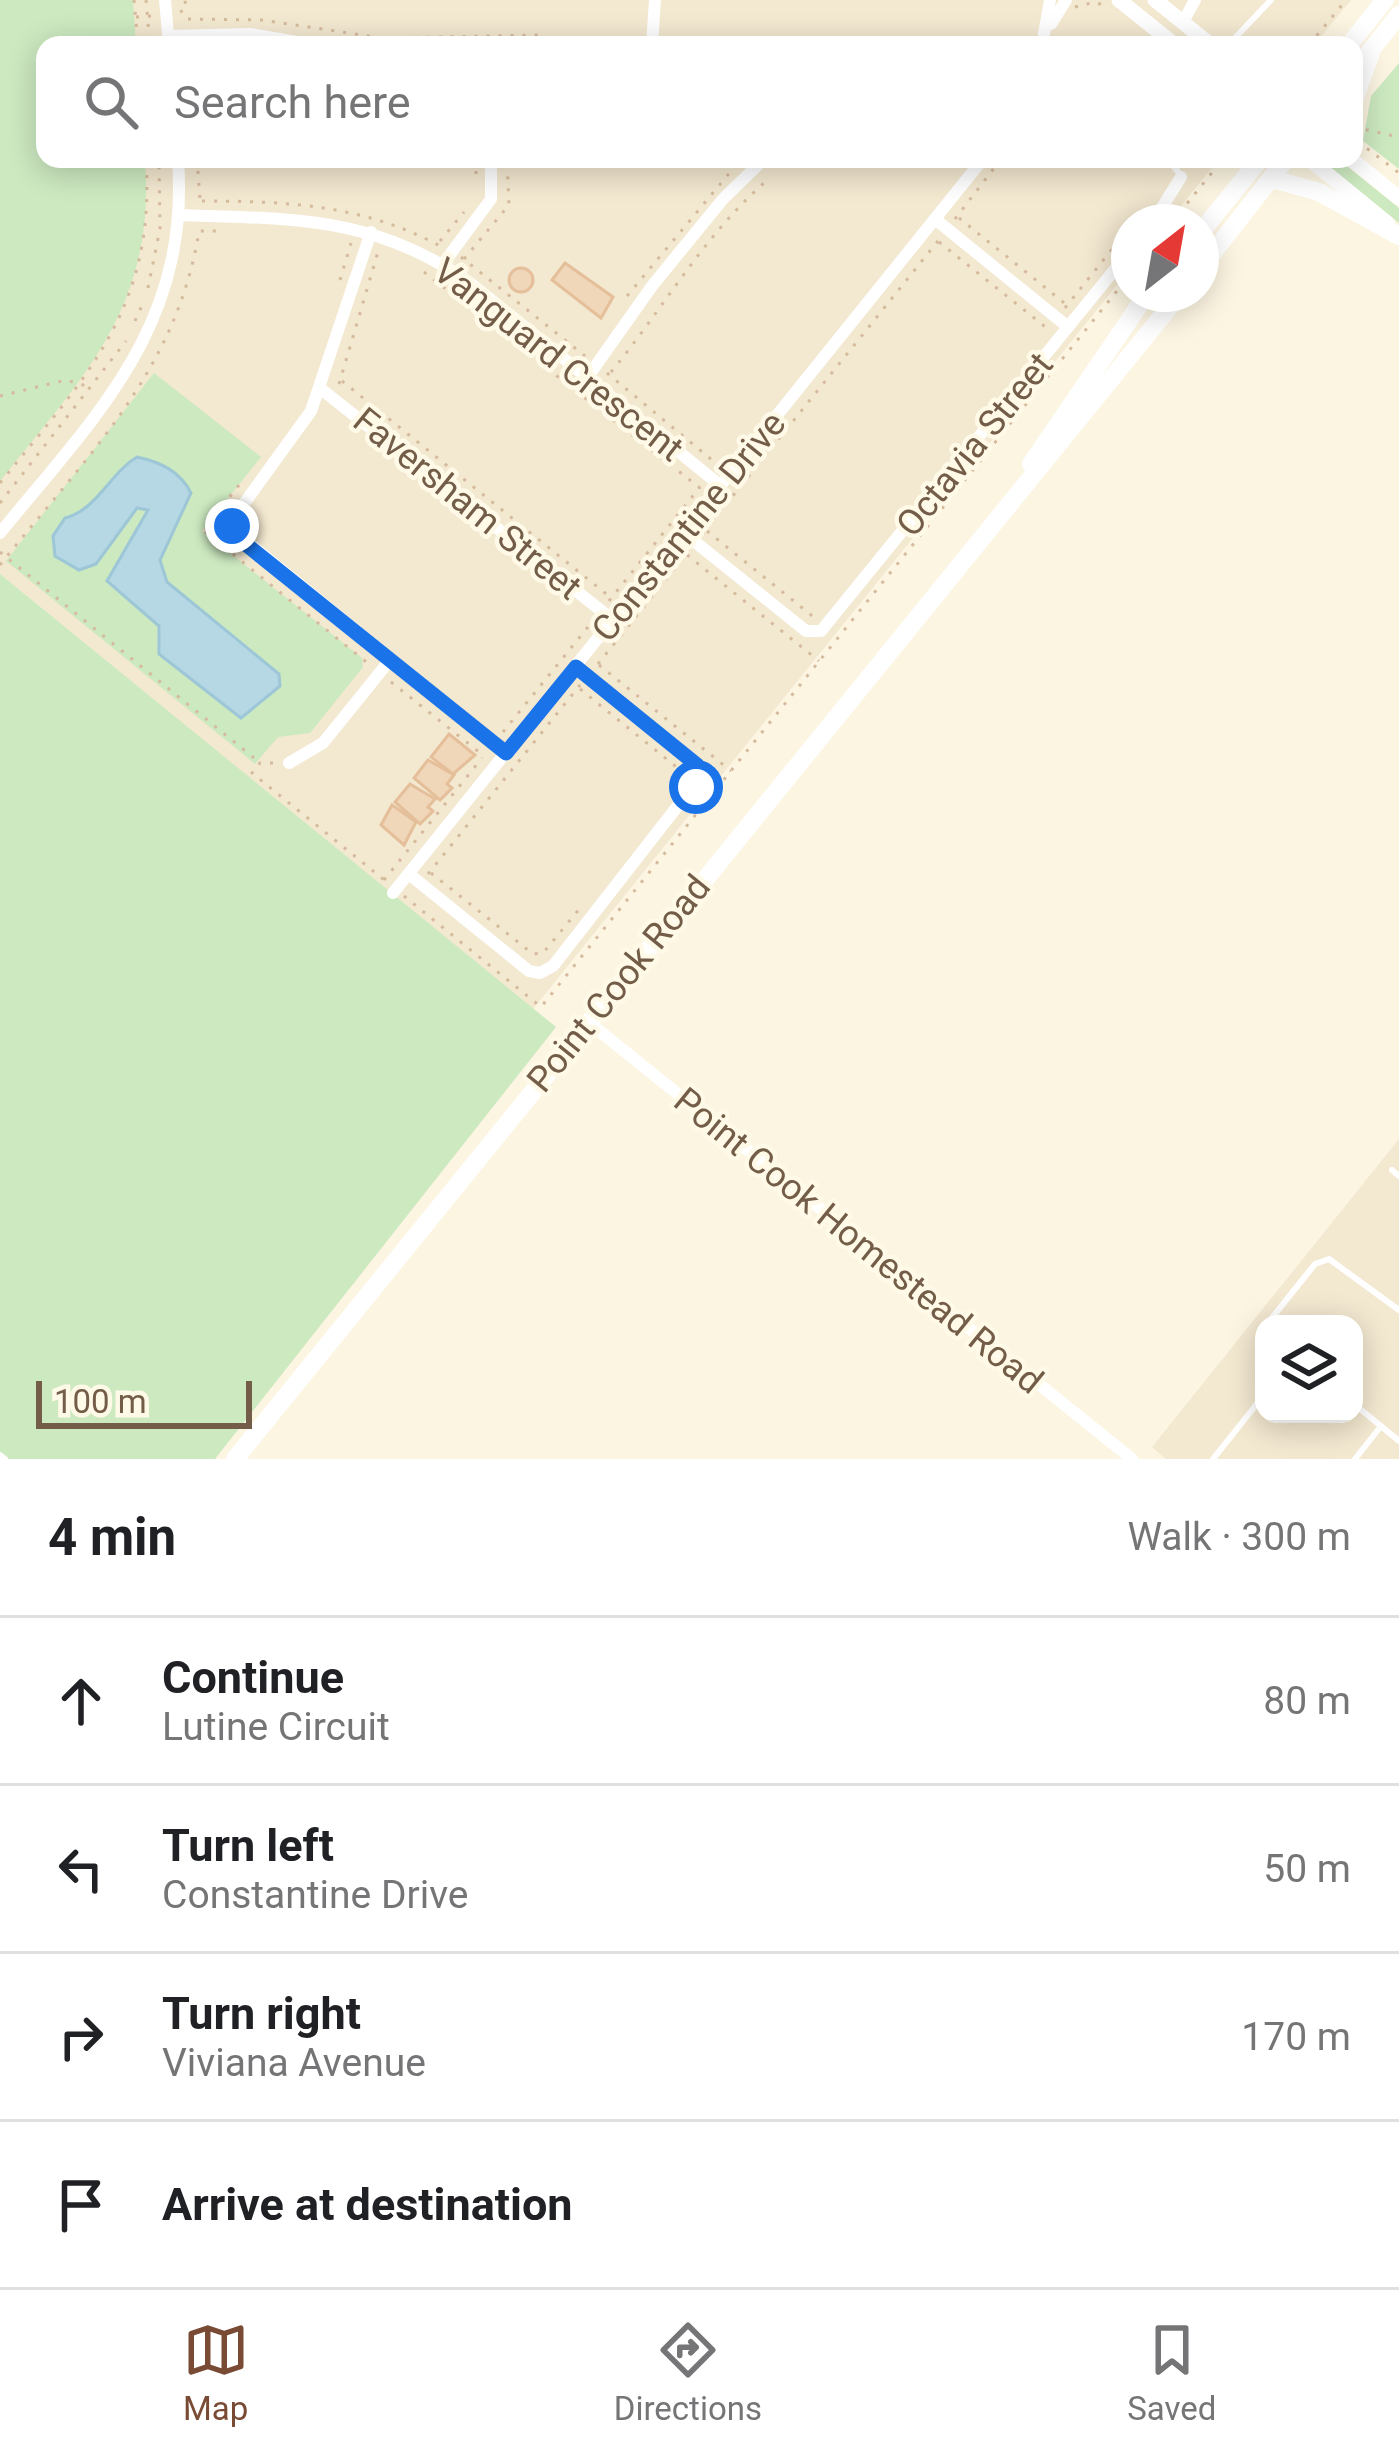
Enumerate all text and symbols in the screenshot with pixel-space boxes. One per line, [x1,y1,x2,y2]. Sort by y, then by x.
search box [36,36,1363,168]
icon: search [78,69,144,135]
text: Search here [174,76,411,129]
north arrow [1111,204,1219,312]
street label: Vanguard Crescent [425,249,691,470]
street label: Octavia Street [888,344,1062,545]
street label: Faversham Street [345,399,590,608]
street label: Constantine Drive [583,403,794,650]
route end [205,499,259,553]
route start [669,760,723,814]
street label: Point Cook Road [519,867,719,1100]
street label: Point Cook Homestead Road [666,1079,1051,1402]
map controls [1255,1315,1363,1423]
button: layers [1255,1315,1363,1423]
scale bar [36,1375,252,1428]
text: 100 m [54,1382,147,1421]
text: 4 min [48,1508,176,1567]
text: Walk · 300 m [1127,1514,1351,1560]
text: Continue [162,1651,344,1704]
icon: ahead [48,1668,114,1734]
text: 80 m [1263,1678,1351,1724]
text: Lutine Circuit [162,1704,390,1750]
text: Turn left [162,1819,334,1872]
icon: left [48,1836,114,1902]
text: 50 m [1263,1846,1351,1892]
text: Constantine Drive [162,1872,469,1918]
text: Turn right [162,1987,361,2040]
icon: right [48,2004,114,2070]
text: 170 m [1241,2014,1351,2060]
text: Viviana Avenue [162,2040,426,2086]
icon: arrive [48,2172,114,2238]
text: Arrive at destination [162,2178,573,2231]
tab: Map [183,2317,249,2428]
tab: Directions [614,2317,762,2428]
tab: Saved [1127,2317,1216,2428]

